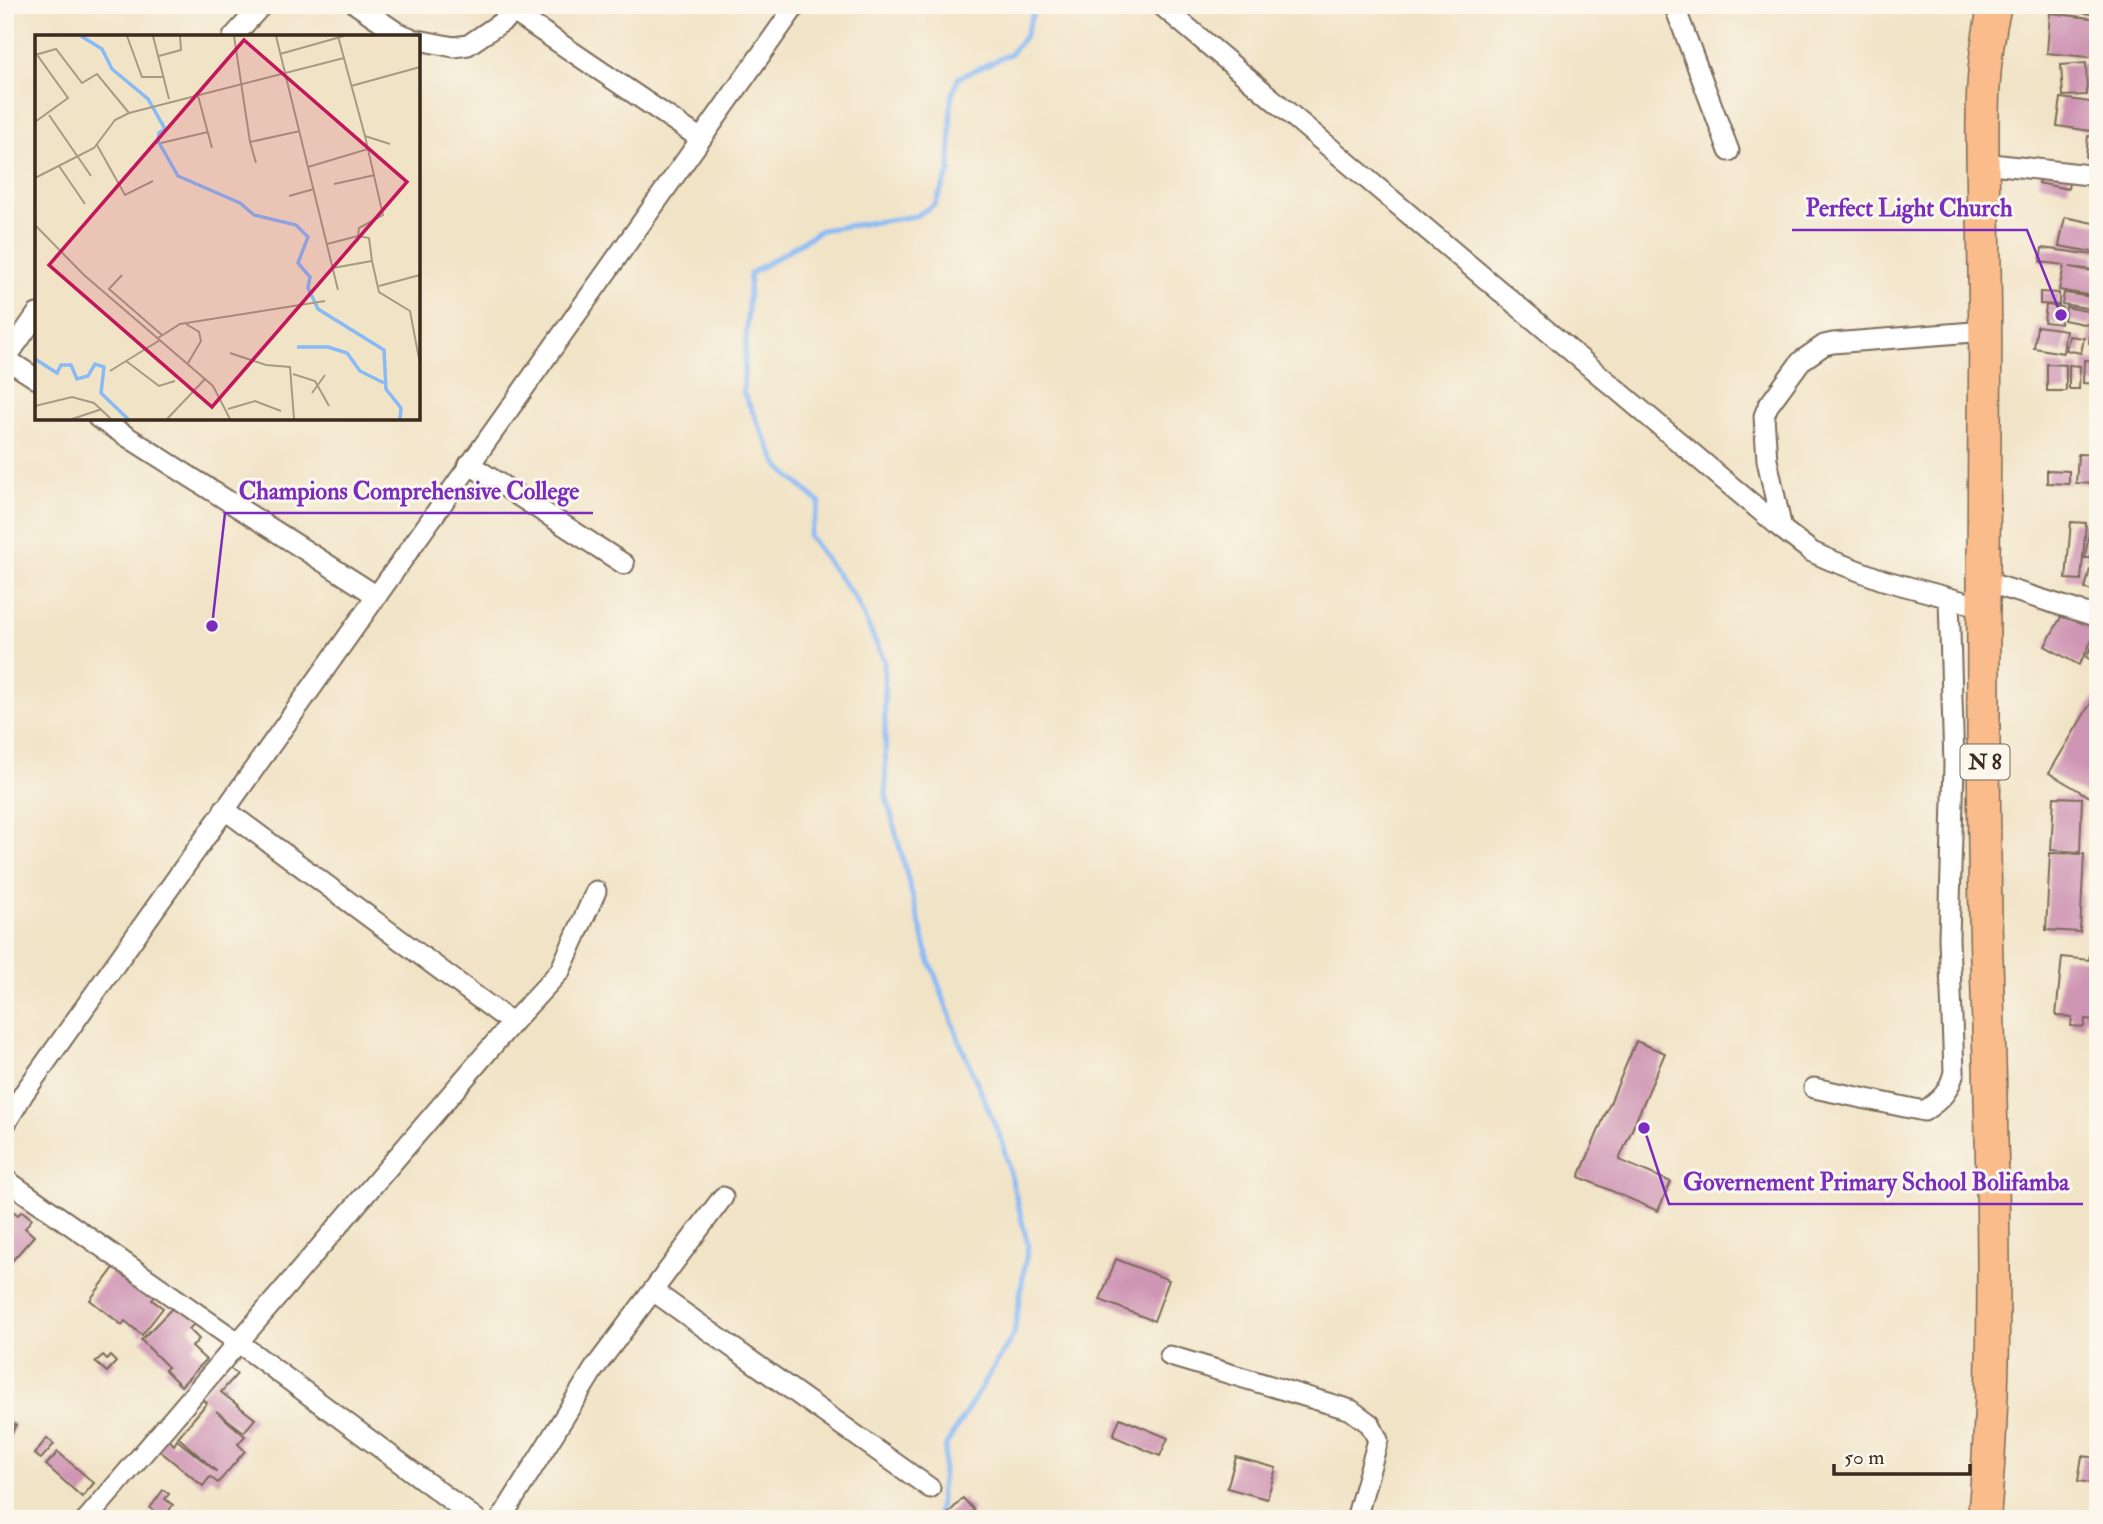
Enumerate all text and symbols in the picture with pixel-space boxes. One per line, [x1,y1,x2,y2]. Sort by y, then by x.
inset map [35,35,420,420]
callout: Perfect Light Church [1792,185,2027,230]
text: Perfect Light Church [1806,193,2013,224]
callout: Champions Comprehensive College [225,468,593,513]
text: Champions Comprehensive College [239,476,579,507]
road number: N 8 [1960,744,2010,780]
callout: Governement Primary School Bolifamba [1669,1159,2083,1204]
text: Governement Primary School Bolifamba [1683,1167,2070,1198]
scale bar [1834,1433,1970,1477]
text: 50 m [1844,1444,1885,1471]

